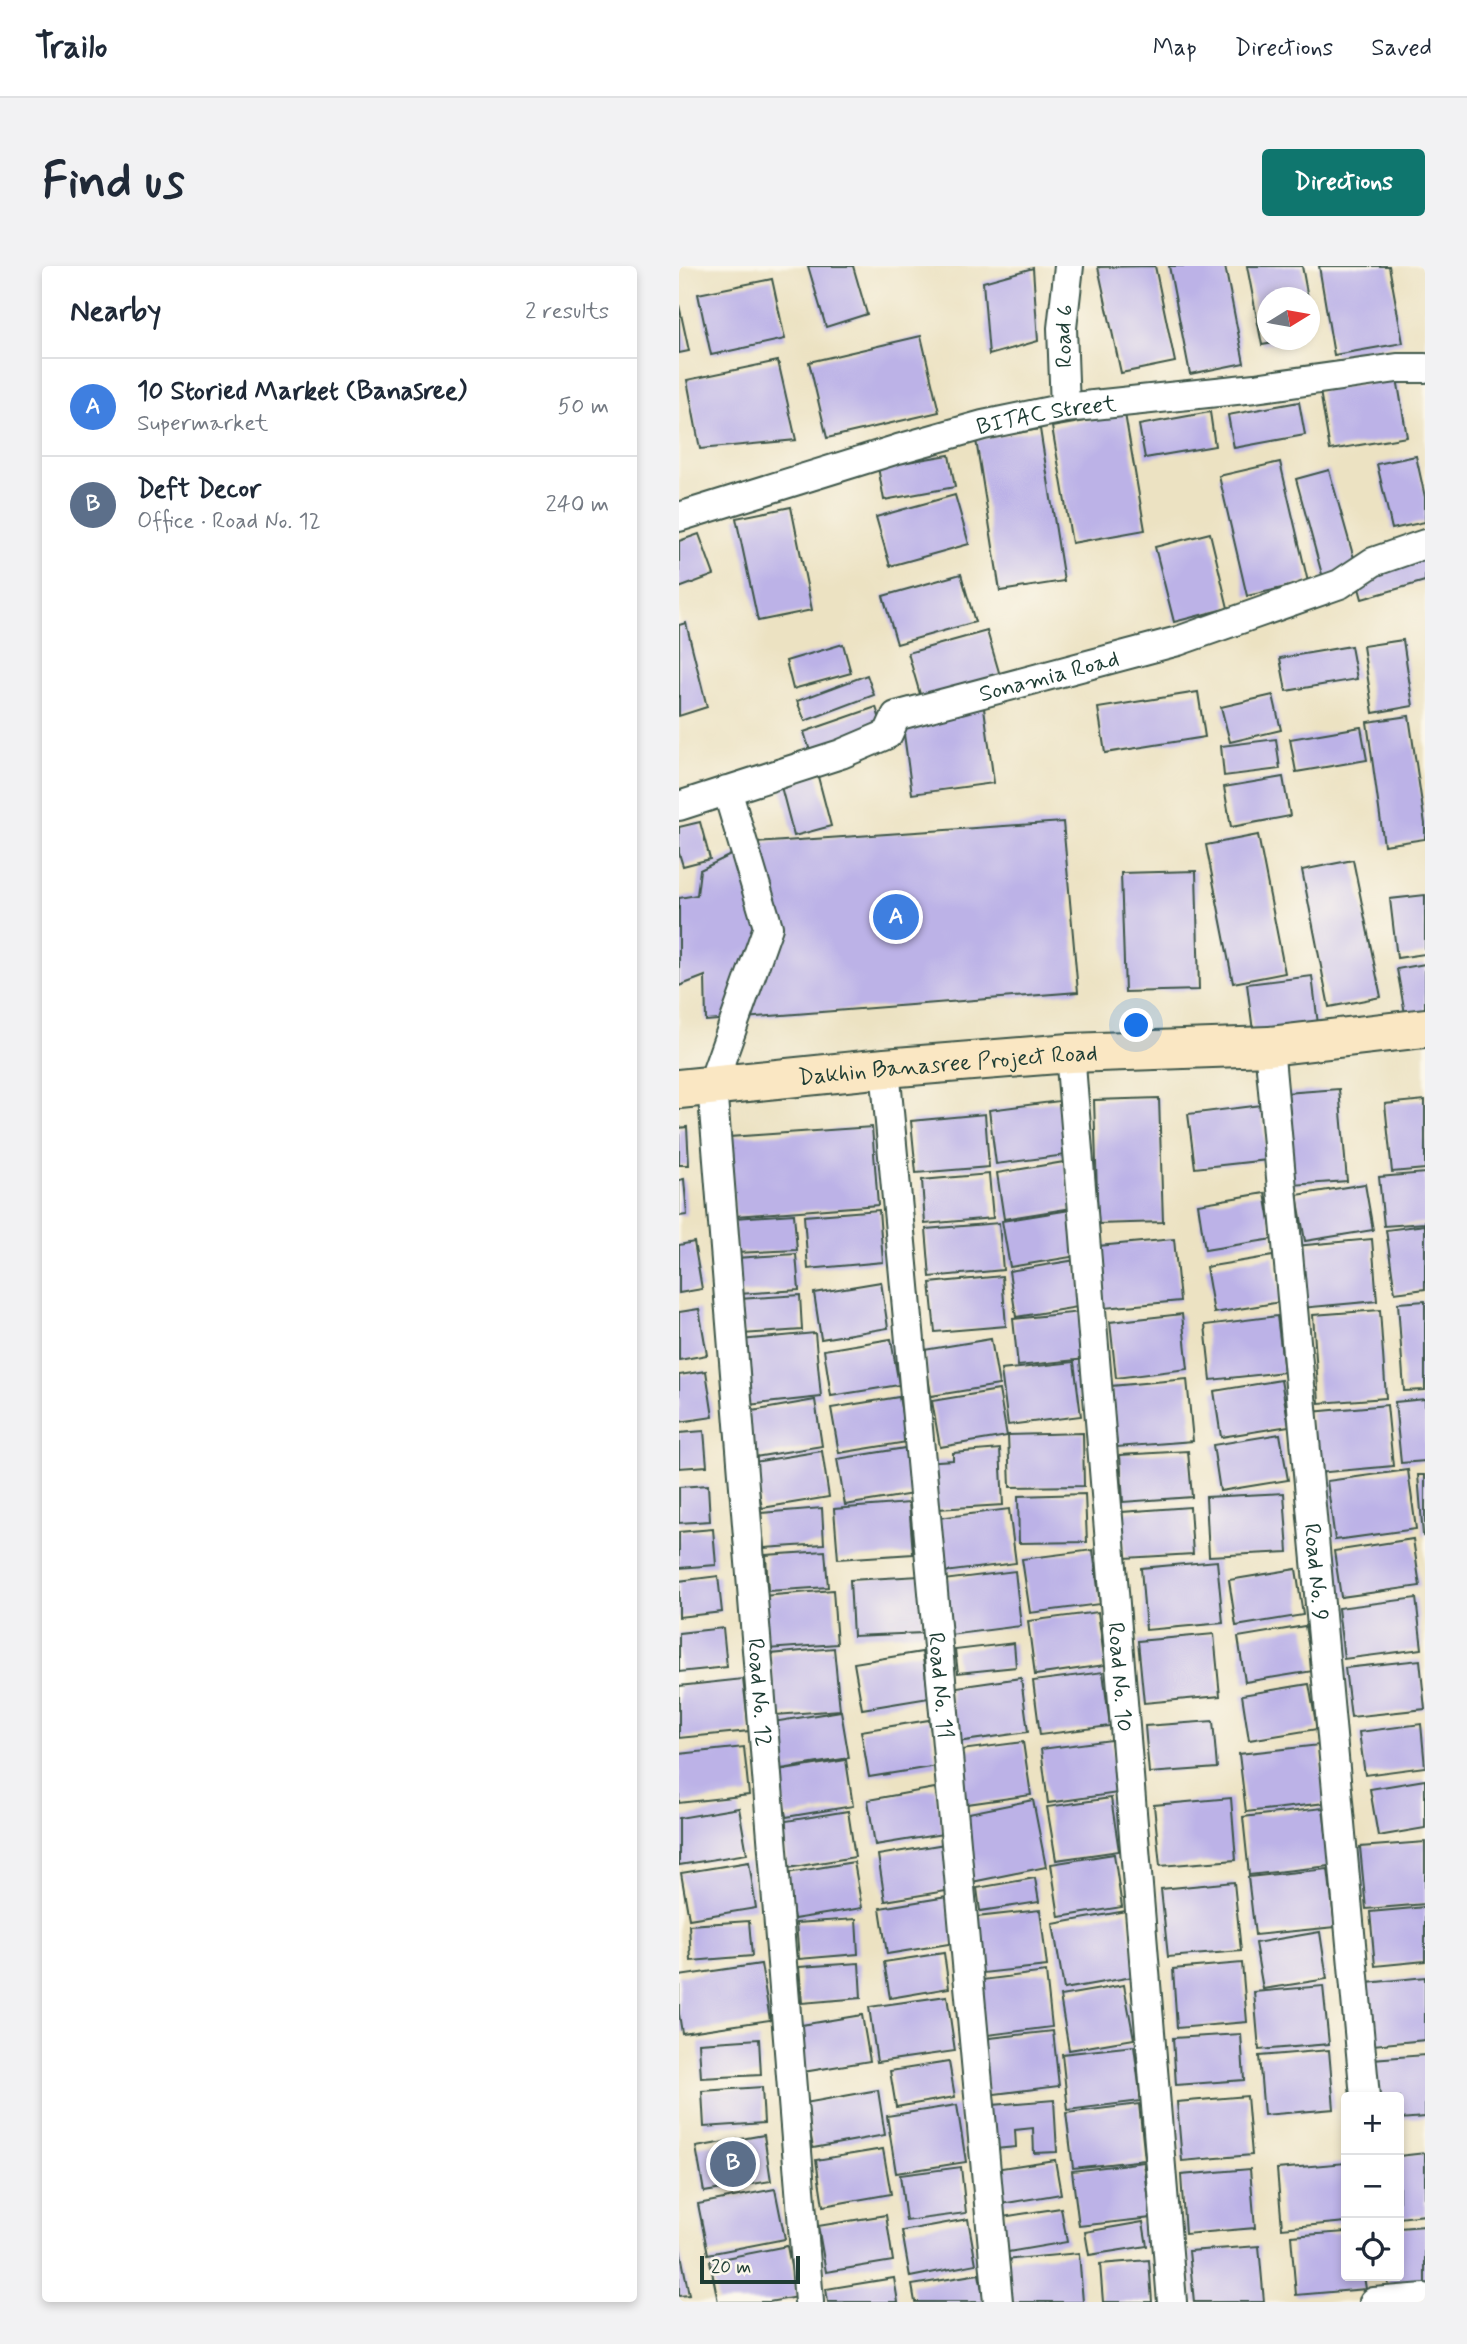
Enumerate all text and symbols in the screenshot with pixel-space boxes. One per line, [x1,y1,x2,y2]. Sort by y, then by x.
text: Trailo [35,26,107,70]
text: Map [1153,33,1197,64]
text: Directions [1235,33,1333,64]
text: Saved [1371,33,1432,64]
button: Directions [1262,149,1425,216]
text: Find us [42,150,185,215]
north arrow [1257,287,1320,350]
text: Nearby [70,292,161,331]
text: 2 results [525,297,609,327]
street label: Road 6 [1048,303,1082,369]
text: 10 Storied Market (Banasree) [137,375,467,409]
street label: BITAC Street [974,390,1118,443]
text: A [85,392,101,422]
text: 50 m [558,392,609,422]
text: Supermarket [137,409,268,439]
text: Deft Decor [137,473,261,507]
text: B [86,490,100,520]
text: 240 m [545,490,609,520]
text: Office · Road No. 12 [137,507,321,537]
street label: Sonamia Road [976,644,1122,710]
pin: A [873,891,919,943]
your location [1119,1008,1153,1042]
street label: Dakhin Banasree Project Road [797,1039,1098,1094]
street label: Road No. 9 [1296,1522,1334,1622]
street label: Road No. 10 [1100,1621,1138,1733]
street label: Road No. 11 [920,1631,959,1740]
street label: Road No. 12 [739,1637,778,1748]
map controls [1341,2092,1404,2281]
button: + [1341,2092,1404,2155]
pin: B [710,2138,756,2190]
button: − [1341,2155,1404,2218]
button: locate [1341,2218,1404,2281]
scale bar [700,2253,800,2285]
text: 20 m [711,2255,751,2280]

